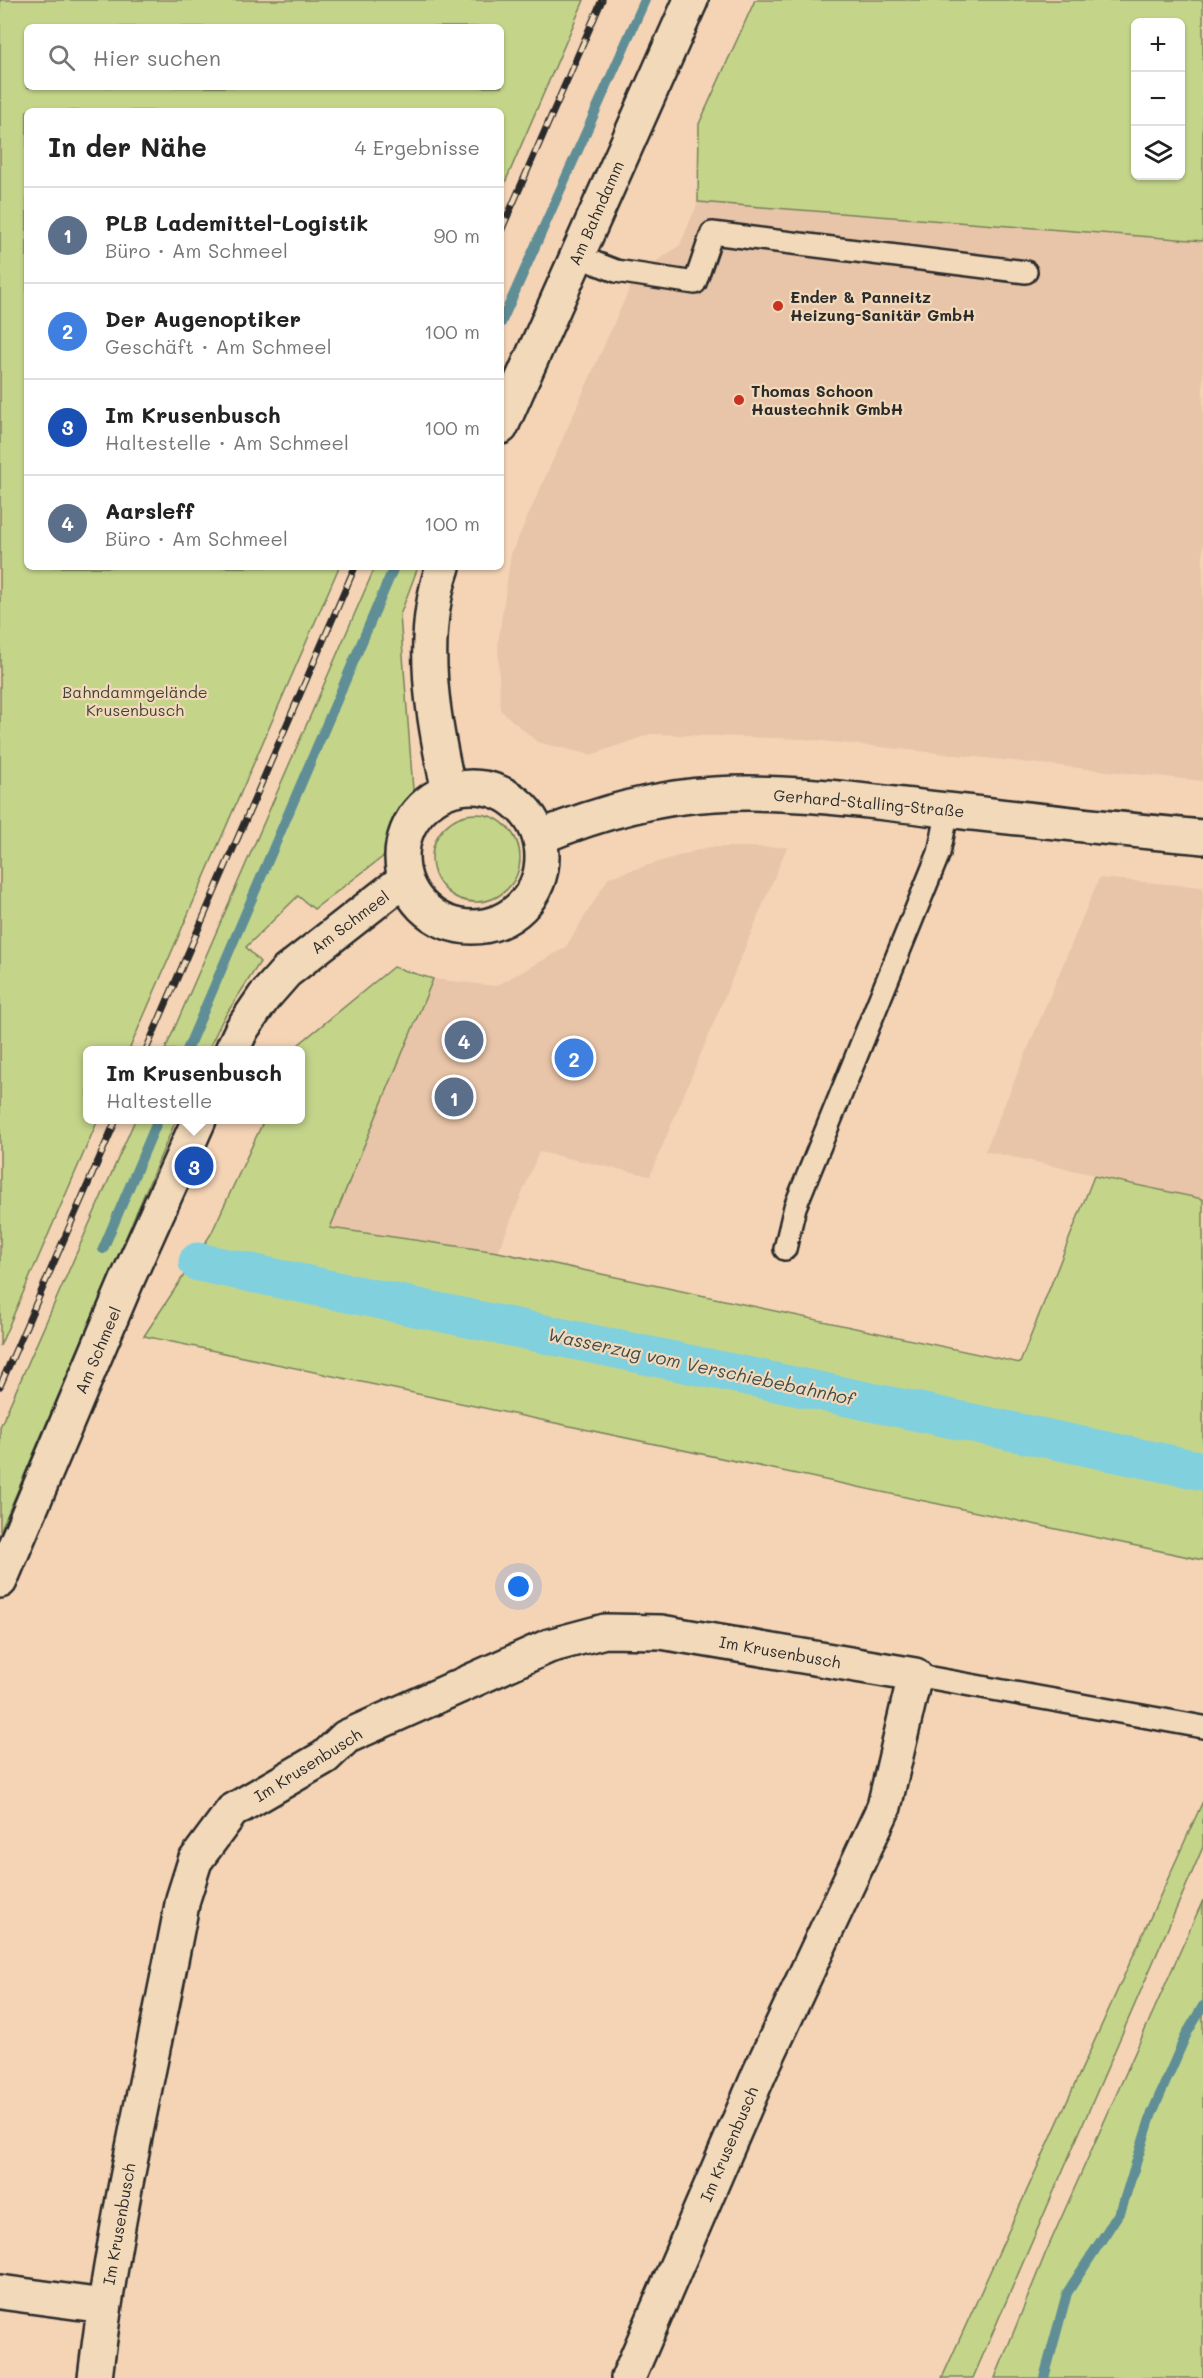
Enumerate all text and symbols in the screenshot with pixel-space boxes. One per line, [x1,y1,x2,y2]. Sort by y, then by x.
map controls [1131,18,1185,180]
button: + [1131,18,1185,72]
search box [24,24,504,90]
icon: search [45,41,78,74]
text: Hier suchen [93,43,221,72]
button: − [1131,72,1185,126]
button: layers [1131,126,1185,180]
text: In der Nähe [48,130,207,164]
text: 4 Ergebnisse [355,134,480,160]
street label: Am Bahndamm [563,157,628,268]
text: PLB Lademittel-Logistik [105,208,368,237]
text: 1 [63,222,72,248]
text: 90 m [434,222,480,248]
text: Büro · Am Schmeel [105,237,288,263]
place label: Ender & Panneitz Heizung-Sanitär GmbH [790,286,975,325]
marker: Ender & Panneitz Heizung-Sanitär GmbH [771,299,785,313]
text: Der Augenoptiker [105,304,301,333]
text: 2 [62,318,73,344]
text: 100 m [424,318,480,344]
text: Geschäft · Am Schmeel [105,333,332,359]
place label: Thomas Schoon Haustechnik GmbH [751,380,904,419]
marker: Thomas Schoon Haustechnik GmbH [732,393,746,407]
text: Im Krusenbusch [105,400,281,429]
text: 3 [62,414,74,440]
text: 100 m [424,414,480,440]
text: Haltestelle · Am Schmeel [105,429,349,455]
text: Aarsleff [105,496,194,525]
text: 4 [61,510,74,536]
text: 100 m [424,510,480,536]
text: Büro · Am Schmeel [105,525,288,551]
park label: Bahndammgelände Krusenbusch [62,681,208,720]
street label: Gerhard-Stalling-Straße [773,784,965,821]
street label: Am Schmeel [306,885,393,958]
pin: 4 [444,1018,484,1062]
pin: 2 [554,1036,594,1080]
popup [83,1046,305,1124]
text: Im Krusenbusch [106,1058,282,1087]
pin: 1 [434,1074,474,1120]
text: Haltestelle [106,1087,212,1113]
pin: 3 [174,1144,214,1188]
street label: Am Schmeel [70,1303,125,1397]
water label: Wasserzug vom Verschiebebahnhof [546,1322,859,1411]
your location [504,1572,533,1601]
street label: Im Krusenbusch [718,1630,843,1673]
street label: Im Krusenbusch [250,1723,365,1806]
street label: Im Krusenbusch [695,2083,762,2205]
street label: Im Krusenbusch [97,2161,140,2286]

